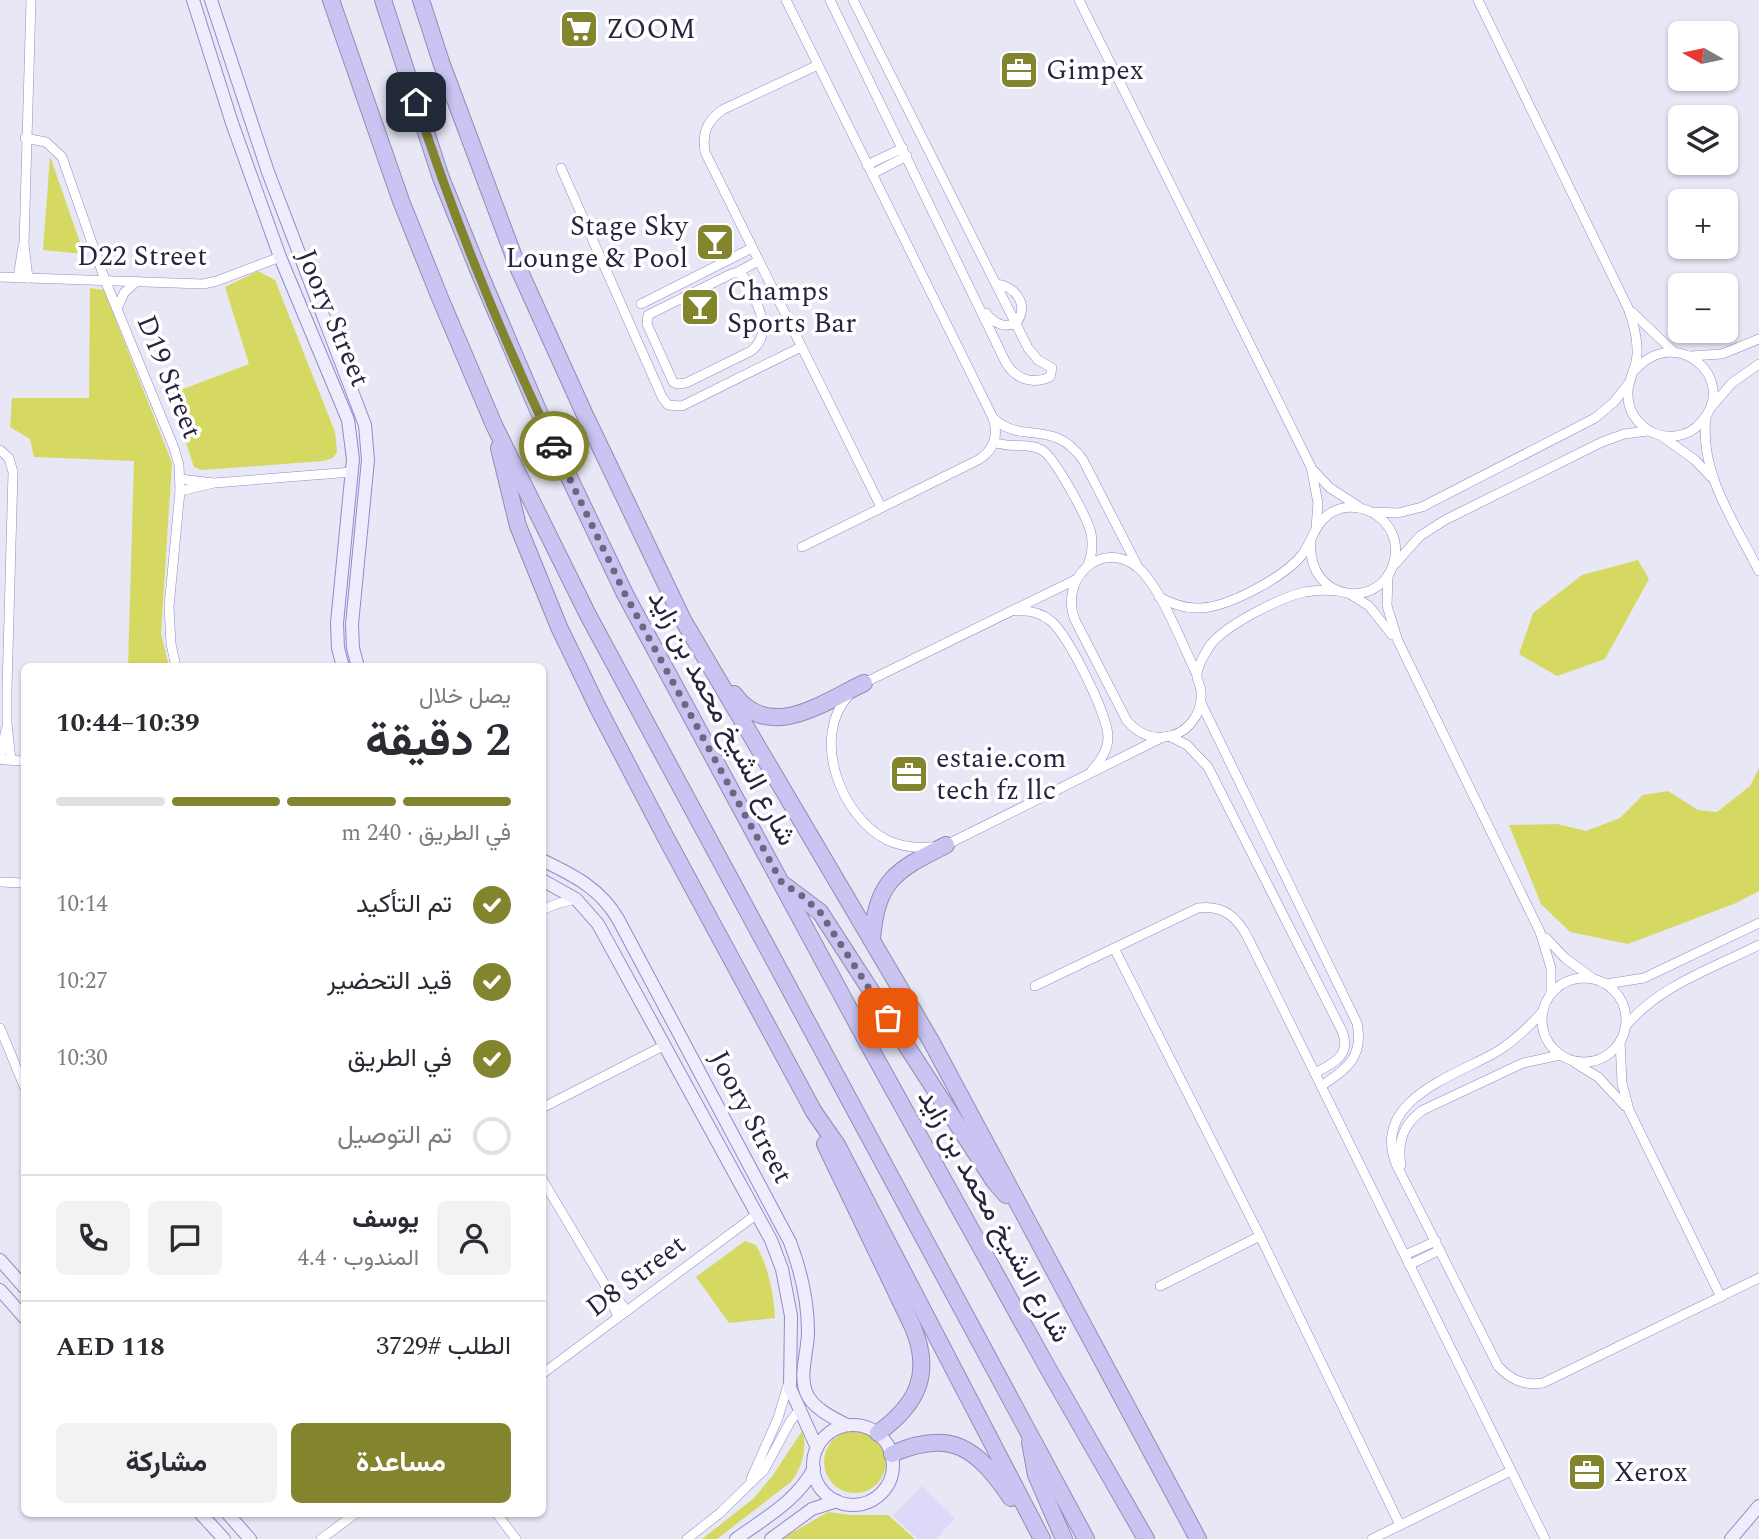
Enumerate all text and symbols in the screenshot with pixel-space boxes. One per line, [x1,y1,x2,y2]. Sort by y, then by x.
supermarket icon: ZOOM [558,8,600,50]
place label: ZOOM [606,8,696,51]
north arrow [1668,21,1738,91]
map controls [1668,21,1738,343]
office icon: Gimpex [998,49,1040,91]
place label: Gimpex [1046,49,1144,92]
pin [386,72,446,132]
icon: home [397,83,435,121]
button: layers [1668,105,1738,175]
button: + [1668,189,1738,259]
place label: Stage Sky Lounge & Pool [505,205,690,280]
bar icon: Stage Sky Lounge & Pool [694,221,736,263]
street label: D22 Street [77,235,207,278]
street label: Joory Street [285,243,381,394]
place label: Champs Sports Bar [727,270,856,345]
button: − [1668,273,1738,343]
bar icon: Champs Sports Bar [679,286,721,328]
street label: D19 Street [125,309,213,445]
courier [519,411,589,481]
icon: car [535,427,573,465]
street label: شارع الشيخ محمد بن زايد [636,582,808,854]
text: يصل خلال [419,679,511,714]
text: 10:39–10:44 [56,703,200,743]
text: 2 دقيقة [365,706,511,776]
place label: estaie.com tech fz llc [936,737,1066,812]
office icon: estaie.com tech fz llc [888,753,930,795]
text: في الطريق · 240 m [341,816,511,851]
text: تم التأكيد [356,884,452,924]
icon: check [473,886,511,924]
text: 10:14 [56,887,108,922]
text: قيد التحضير [327,961,452,1001]
icon: check [473,963,511,1001]
text: 10:27 [56,964,108,999]
pin [858,988,918,1048]
icon: bag [869,999,907,1037]
text: في الطريق [347,1038,452,1078]
icon: check [473,1040,511,1078]
text: 10:30 [56,1041,108,1076]
street label: Joory Street [698,1043,804,1192]
street label: شارع الشيخ محمد بن زايد [906,1081,1082,1351]
text: تم التوصيل [337,1115,452,1155]
text: يوسف [352,1199,419,1239]
button: phone [56,1201,130,1275]
button: chat [148,1201,222,1275]
button: person [437,1201,511,1275]
street label: D8 Street [577,1224,695,1328]
text: المندوب · 4.4 [298,1241,419,1276]
text: الطلب #3729 [376,1326,511,1366]
text: AED 118 [56,1327,165,1367]
button: مشاركة [56,1423,277,1503]
button: مساعدة [291,1423,511,1503]
office icon: Xerox [1566,1451,1608,1493]
place label: Xerox [1614,1451,1688,1494]

